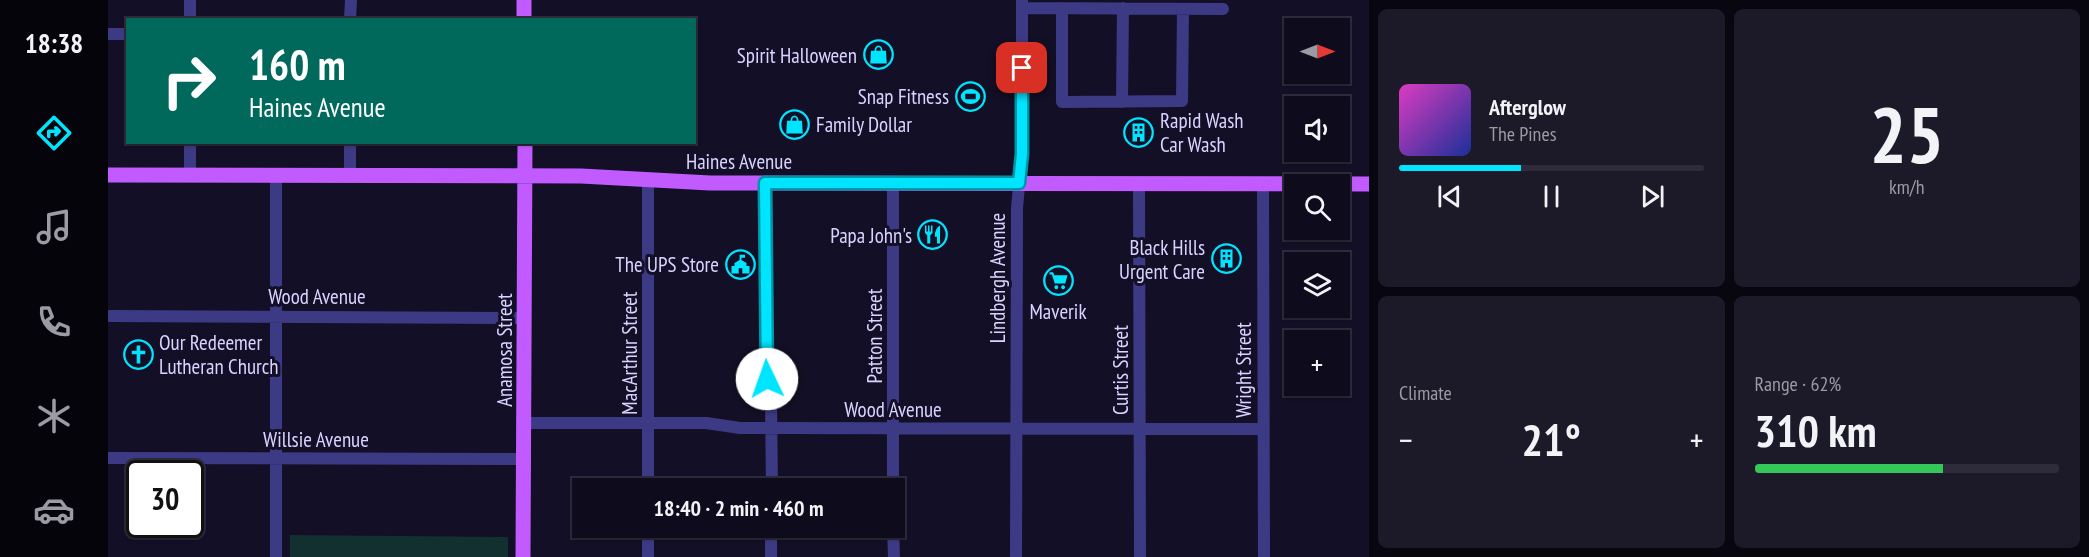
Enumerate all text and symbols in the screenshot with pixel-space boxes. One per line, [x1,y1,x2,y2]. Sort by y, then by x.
north arrow [1284,18,1350,84]
map controls [1284,18,1350,396]
text: 18:38 [25,26,83,60]
text: 160 m [249,37,346,92]
shop icon: Spirit Halloween [862,39,894,71]
icon: right [150,42,228,120]
place label: Spirit Halloween [737,42,857,69]
pin [996,42,1047,93]
icon: arrive [1005,51,1038,84]
sports icon: Snap Fitness [954,80,986,112]
place label: Snap Fitness [858,83,949,110]
text: 25 [1869,84,1944,185]
text: Haines Avenue [249,90,386,124]
text: Afterglow [1489,93,1566,121]
button: sound [1284,96,1350,162]
place label: Rapid Wash Car Wash [1160,107,1244,158]
shop icon: Family Dollar [779,108,811,140]
place label: Family Dollar [816,111,912,138]
icon: directions [33,112,75,154]
building icon: Rapid Wash Car Wash [1123,116,1155,148]
text: The Pines [1489,121,1556,147]
street label: Haines Avenue [686,148,792,175]
button: search [1284,174,1350,240]
text: km/h [1889,174,1924,200]
icon: previous [1433,180,1466,213]
icon: pause [1535,180,1568,213]
icon: next [1636,180,1669,213]
icon: music [33,206,75,248]
street label: Lindbergh Avenue [984,213,1011,343]
restaurant icon: Papa John's [917,219,949,251]
place label: Papa John's [830,222,912,249]
place label: Black Hills Urgent Care [1119,234,1205,285]
building icon: Black Hills Urgent Care [1210,243,1242,275]
public building icon: The UPS Store [724,248,756,280]
place label: The UPS Store [615,251,719,278]
button: layers [1284,252,1350,318]
supermarket icon: Maverik [1042,264,1074,296]
street label: Wood Avenue [268,283,366,310]
street label: Patton Street [861,288,888,383]
street label: MacArthur Street [616,291,643,415]
street label: Anamosa Street [491,293,518,407]
place label: Maverik [1029,298,1087,325]
icon: phone [33,301,75,343]
street label: Wright Street [1230,322,1257,418]
street label: Curtis Street [1107,325,1134,415]
place label: Our Redeemer Lutheran Church [159,329,279,380]
button: + [1284,330,1350,396]
church icon: Our Redeemer Lutheran Church [122,338,154,370]
position arrow [735,347,799,411]
text: Range · 62% [1755,371,1841,397]
text: Climate [1399,380,1452,406]
icon: climate [33,395,75,437]
street label: Wood Avenue [844,396,942,423]
text: 310 km [1755,401,1877,459]
text: 21° [1522,410,1581,468]
text: − [1399,418,1413,461]
text: + [1690,418,1704,461]
street label: Willsie Avenue [263,426,369,453]
speed limit sign: 30 [126,460,204,538]
icon: car [33,489,75,531]
text: 18:40 · 2 min · 460 m [653,494,824,522]

